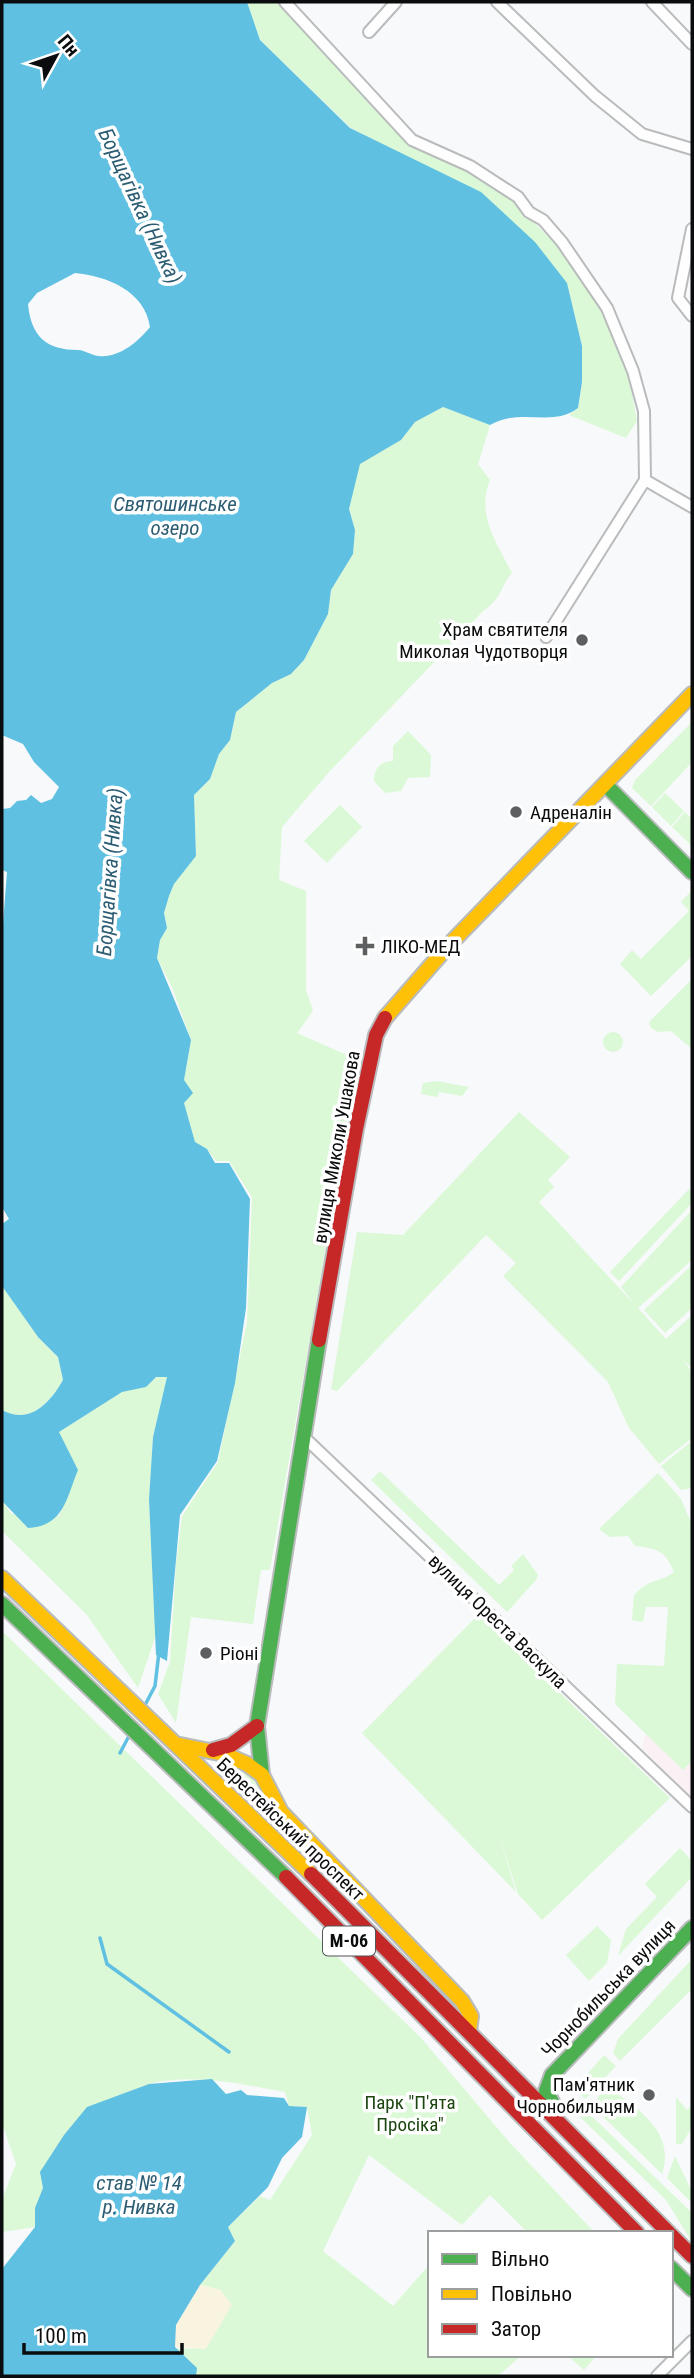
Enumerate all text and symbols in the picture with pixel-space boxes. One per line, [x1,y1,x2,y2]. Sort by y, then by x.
north arrow [21,21,91,91]
text: Пн [53,30,84,61]
water label: Борщагівка (Нивка) [94,125,186,287]
water label: Святошинське озеро [113,492,237,540]
place label: Храм святителя Миколая Чудотворця [399,618,568,663]
marker: Храм святителя Миколая Чудотворця [574,632,590,648]
water label: Борщагівка (Нивка) [92,787,128,957]
place label: Адреналін [530,801,612,824]
marker: Адреналін [508,804,524,820]
place label: ЛІКО-МЕД [381,935,460,958]
marker: ЛІКО-МЕД [355,936,375,956]
street label: вулиця Миколи Ушакова [308,1049,365,1245]
street label: вулиця Ореста Васкула [424,1549,572,1693]
place label: Ріоні [220,1642,258,1665]
marker: Ріоні [198,1645,214,1661]
street label: Берестейський проспект [212,1753,369,1906]
street label: Чорнобильська вулиця [536,1914,680,2062]
road number: М-06 [323,1926,375,1955]
place label: Пам'ятник Чорнобильцям [516,2073,635,2118]
marker: Пам'ятник Чорнобильцям [641,2087,657,2103]
park label: Парк "П'ята Просіка" [364,2091,456,2136]
water label: став № 14 р. Нивка [96,2171,182,2219]
legend [428,2231,673,2357]
text: Вільно [491,2247,549,2271]
text: Повільно [491,2282,572,2306]
scale bar [24,2312,182,2356]
text: Затор [491,2317,541,2341]
text: 100 m [35,2324,87,2348]

